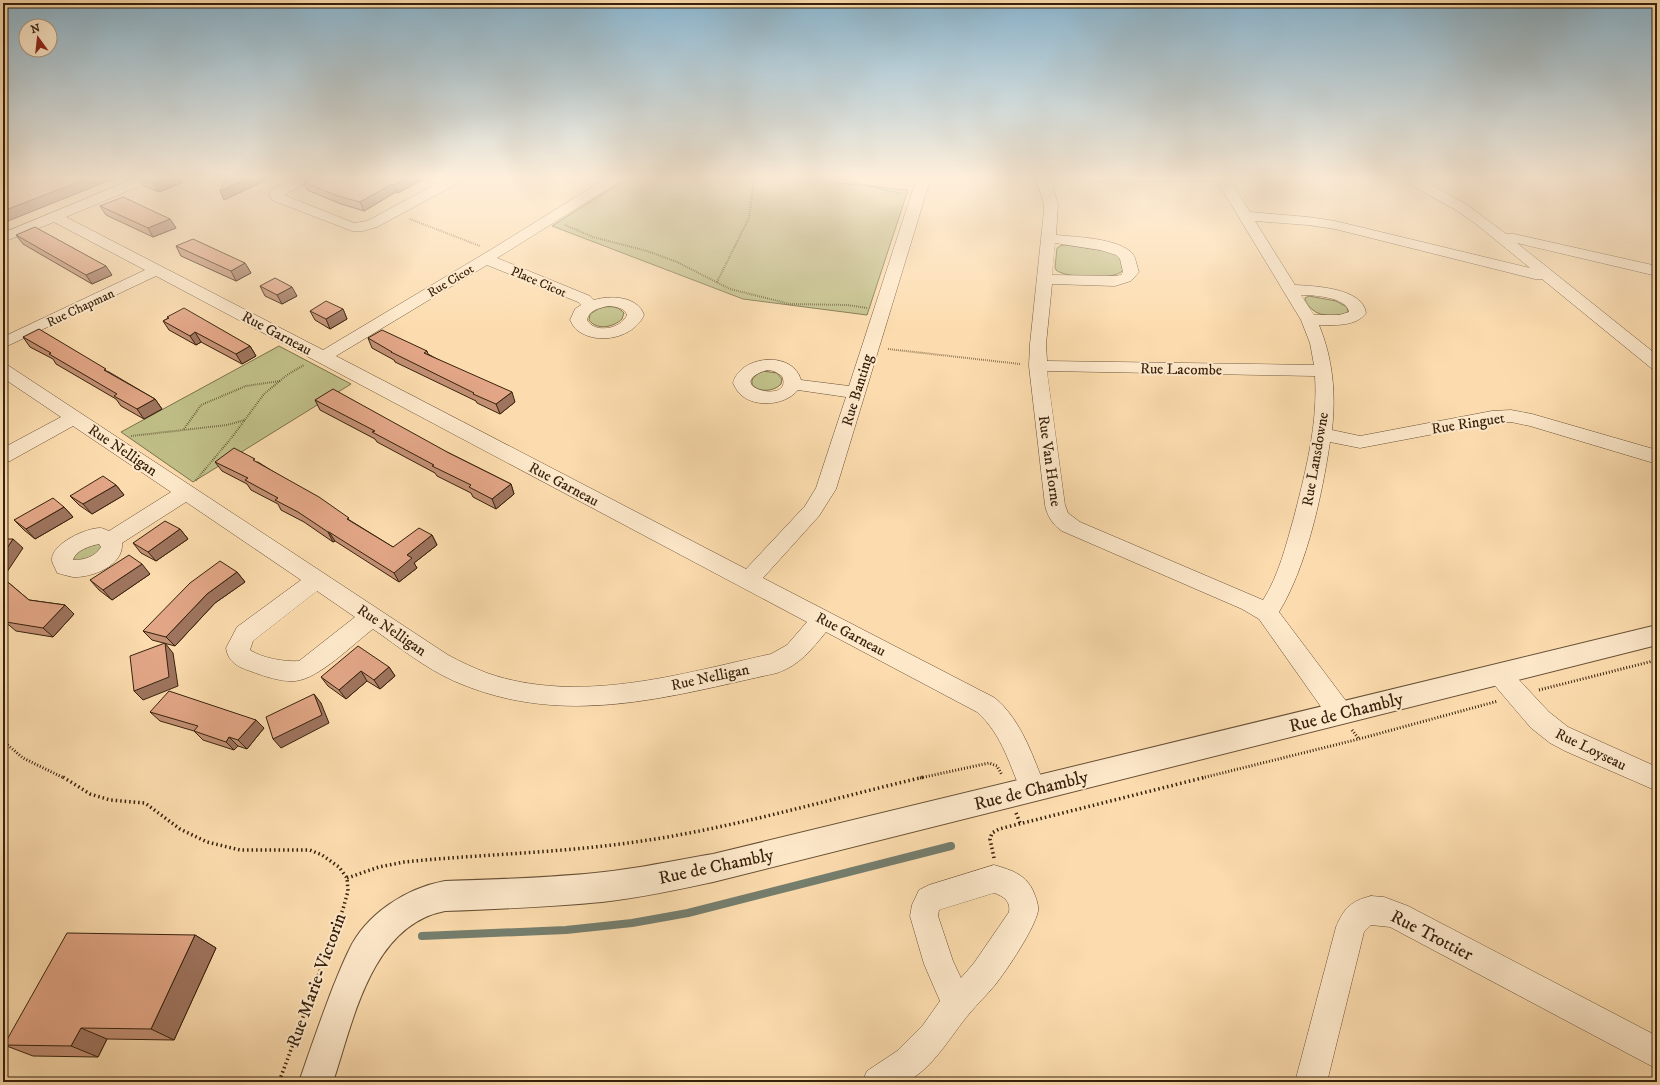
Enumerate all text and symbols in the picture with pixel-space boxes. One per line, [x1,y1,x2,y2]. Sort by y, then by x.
north arrow [18,18,58,58]
text: N [29,21,42,37]
street label: Rue Cicot [424,261,477,301]
street label: Place Cicot [508,263,569,301]
street label: Rue Chapman [44,285,117,331]
street label: Rue Garneau [238,307,315,360]
street label: Rue Banting [838,351,878,428]
street label: Rue Lacombe [1140,359,1222,380]
street label: Rue Ringuet [1430,408,1506,439]
street label: Rue Lansdowne [1298,411,1333,508]
street label: Rue Van Horne [1034,414,1065,508]
street label: Rue Nelligan [85,420,161,481]
street label: Rue Garneau [525,458,602,511]
street label: Rue Nelligan [354,600,430,661]
street label: Rue Garneau [812,608,889,661]
street label: Rue Nelligan [669,660,751,695]
street label: Rue de Chambly [1287,688,1406,738]
street label: Rue Loyseau [1552,724,1629,775]
street label: Rue de Chambly [972,766,1091,816]
street label: Rue de Chambly [657,844,776,890]
street label: Rue Trottier [1387,906,1477,966]
street label: Rue Marie-Victorin [282,910,352,1050]

